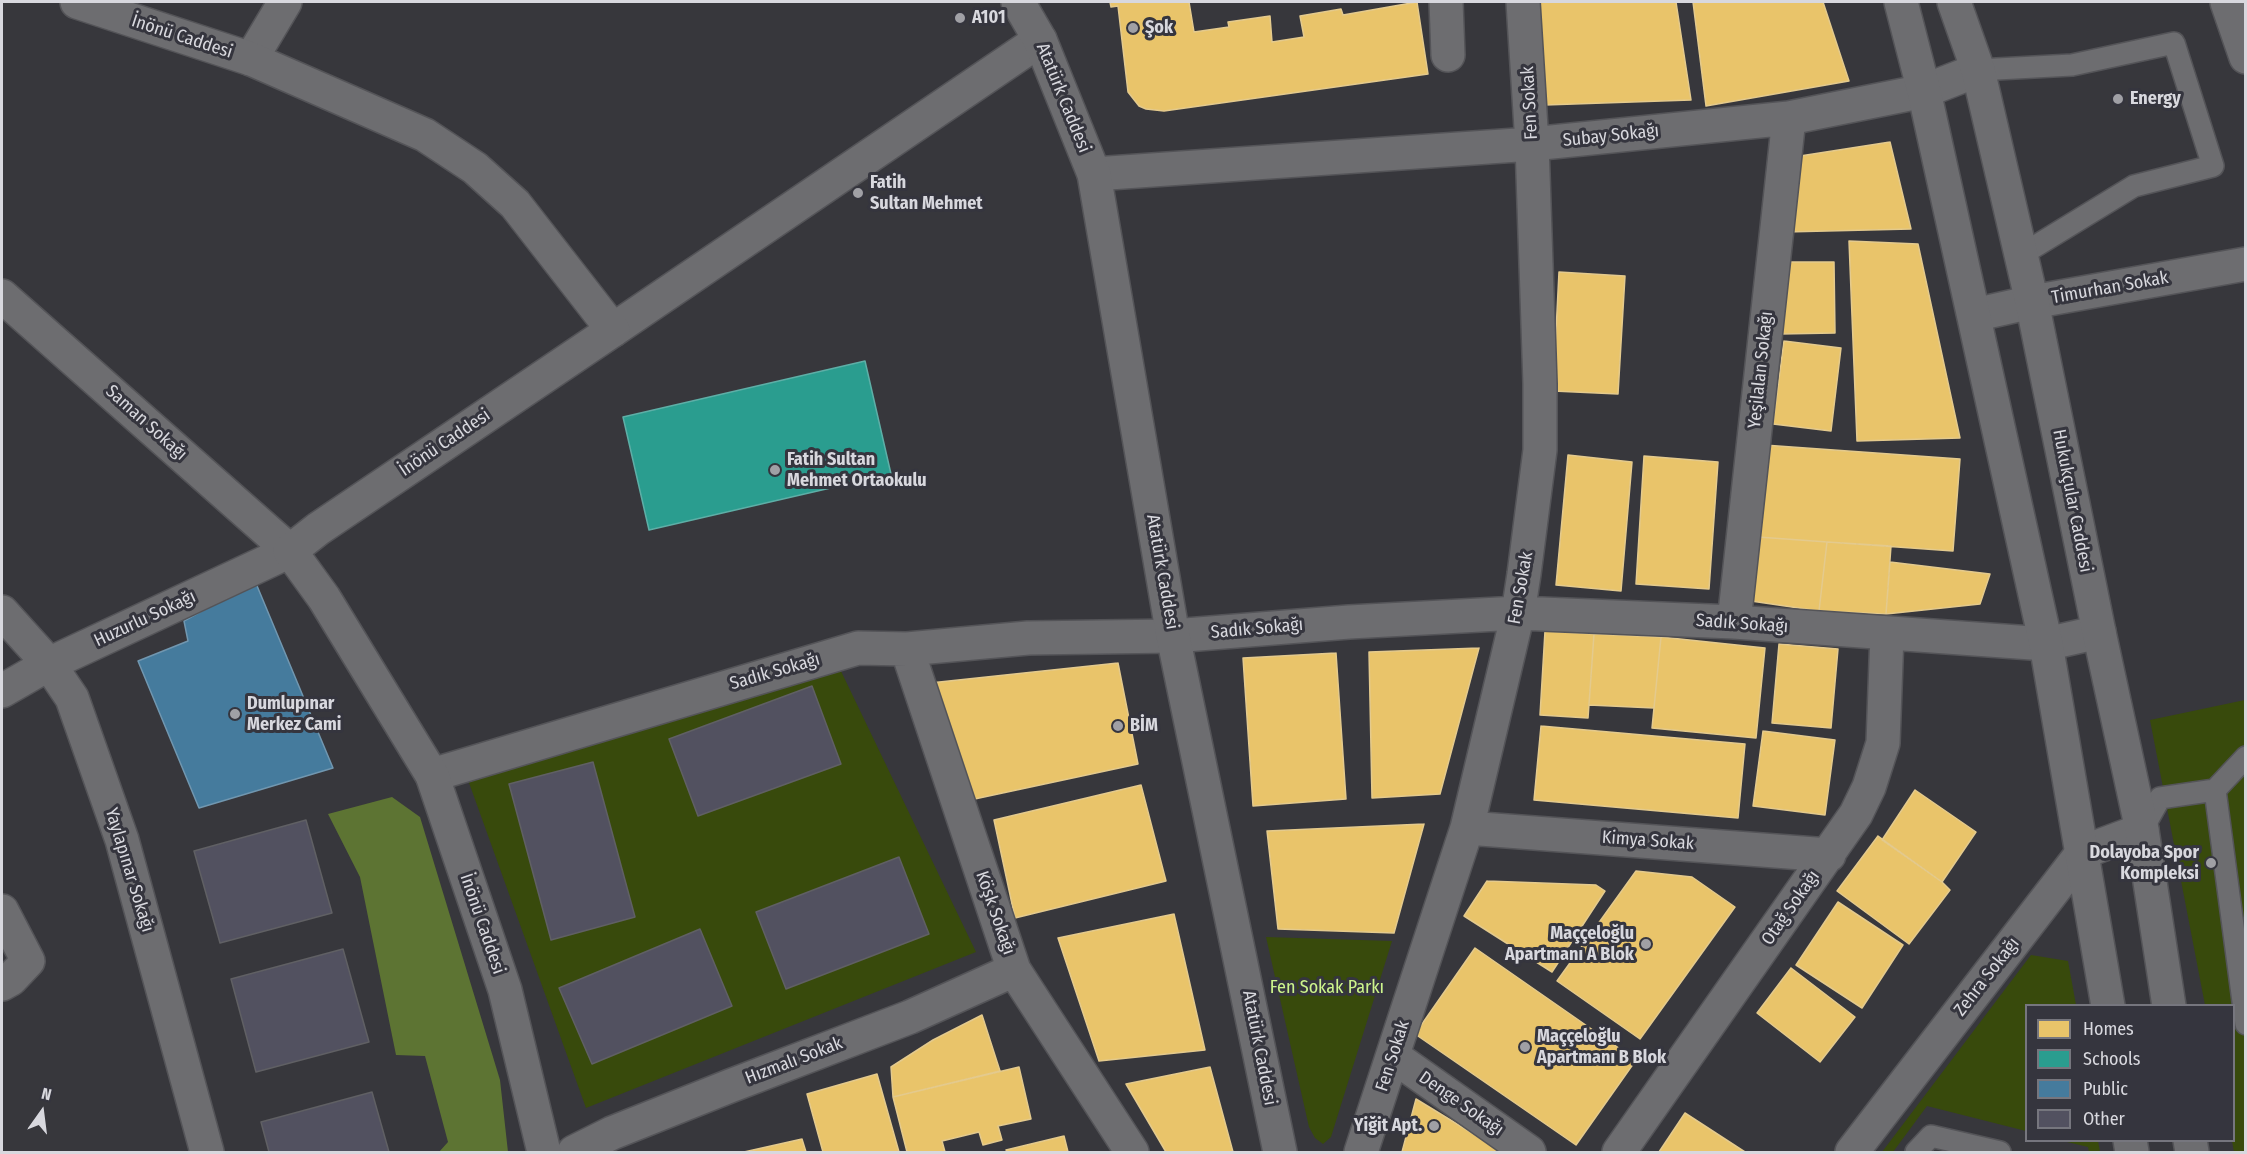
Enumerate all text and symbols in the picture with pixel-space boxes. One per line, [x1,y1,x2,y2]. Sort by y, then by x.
place label: A101 [972,7,1006,29]
street label: İnönü Caddesi [129,11,235,63]
marker: A101 [953,11,967,25]
place label: Şok [1145,17,1173,39]
marker: Şok [1126,21,1140,35]
street label: Atatürk Caddesi [1031,40,1095,156]
street label: Fen Sokak [1517,66,1543,140]
place label: Energy [2130,88,2181,110]
marker: Energy [2111,92,2125,106]
street label: Subay Sokağı [1562,120,1660,152]
place label: Fati̇h Sultan Mehmet [870,172,983,214]
marker: Fati̇h Sultan Mehmet [851,186,865,200]
street label: Timurhan Sokak [2050,267,2170,309]
street label: Yeşilalan Sokağı [1744,310,1778,430]
street label: Saman Sokağı [101,381,191,465]
street label: İnönü Caddesi [395,405,495,481]
street label: Hukukçular Caddesi [2048,428,2096,574]
place label: Fatih Sultan Mehmet Ortaokulu [787,449,927,492]
marker: Fatih Sultan Mehmet Ortaokulu [768,463,782,477]
street label: Atatürk Caddesi [1141,513,1183,631]
street label: Fen Sokak [1504,550,1538,626]
street label: Huzurlu Sokağı [91,586,199,652]
street label: Sadık Sokağı [1695,610,1789,638]
street label: Sadık Sokağı [1210,614,1304,644]
street label: Sadık Sokağı [727,649,823,695]
place label: Dumlupınar Merkez Cami [247,693,341,736]
marker: Dumlupınar Merkez Cami [228,707,242,721]
place label: BİM [1130,715,1158,737]
marker: BİM [1111,719,1125,733]
street label: Yaylapınar Sokağı [100,805,158,935]
street label: Kimya Sokak [1601,827,1695,855]
place label: Dolayoba Spor Kompleksi [2090,842,2199,884]
marker: Dolayoba Spor Kompleksi [2204,856,2218,870]
street label: Otağ Sokağı [1757,866,1825,950]
street label: Köşk Sokağı [971,868,1019,958]
street label: İnönü Caddesi [455,871,509,977]
place label: Maççeloğlu Apartmanı A Blok [1505,923,1634,966]
street label: Zehra Sokağı [1950,934,2024,1020]
marker: Maççeloğlu Apartmanı A Blok [1639,937,1653,951]
park label: Fen Sokak Parkı [1270,977,1384,999]
street label: Atatürk Caddesi [1237,989,1281,1107]
legend [2025,1004,2235,1142]
street label: Fen Sokak [1371,1018,1415,1094]
text: Homes [2083,1018,2134,1040]
place label: Maççeloğlu Apartmanı B Blok [1537,1026,1666,1068]
street label: Hızmalı Sokak [742,1033,846,1089]
marker: Maççeloğlu Apartmanı B Blok [1518,1040,1532,1054]
text: Schools [2083,1048,2141,1070]
street label: Denge Sokağı [1415,1067,1507,1141]
text: Public [2083,1078,2128,1100]
north arrow [12,1082,72,1142]
text: N [40,1084,53,1104]
text: Other [2083,1108,2125,1130]
place label: Yiğit Apt. [1354,1115,1422,1137]
marker: Yiğit Apt. [1427,1119,1441,1133]

